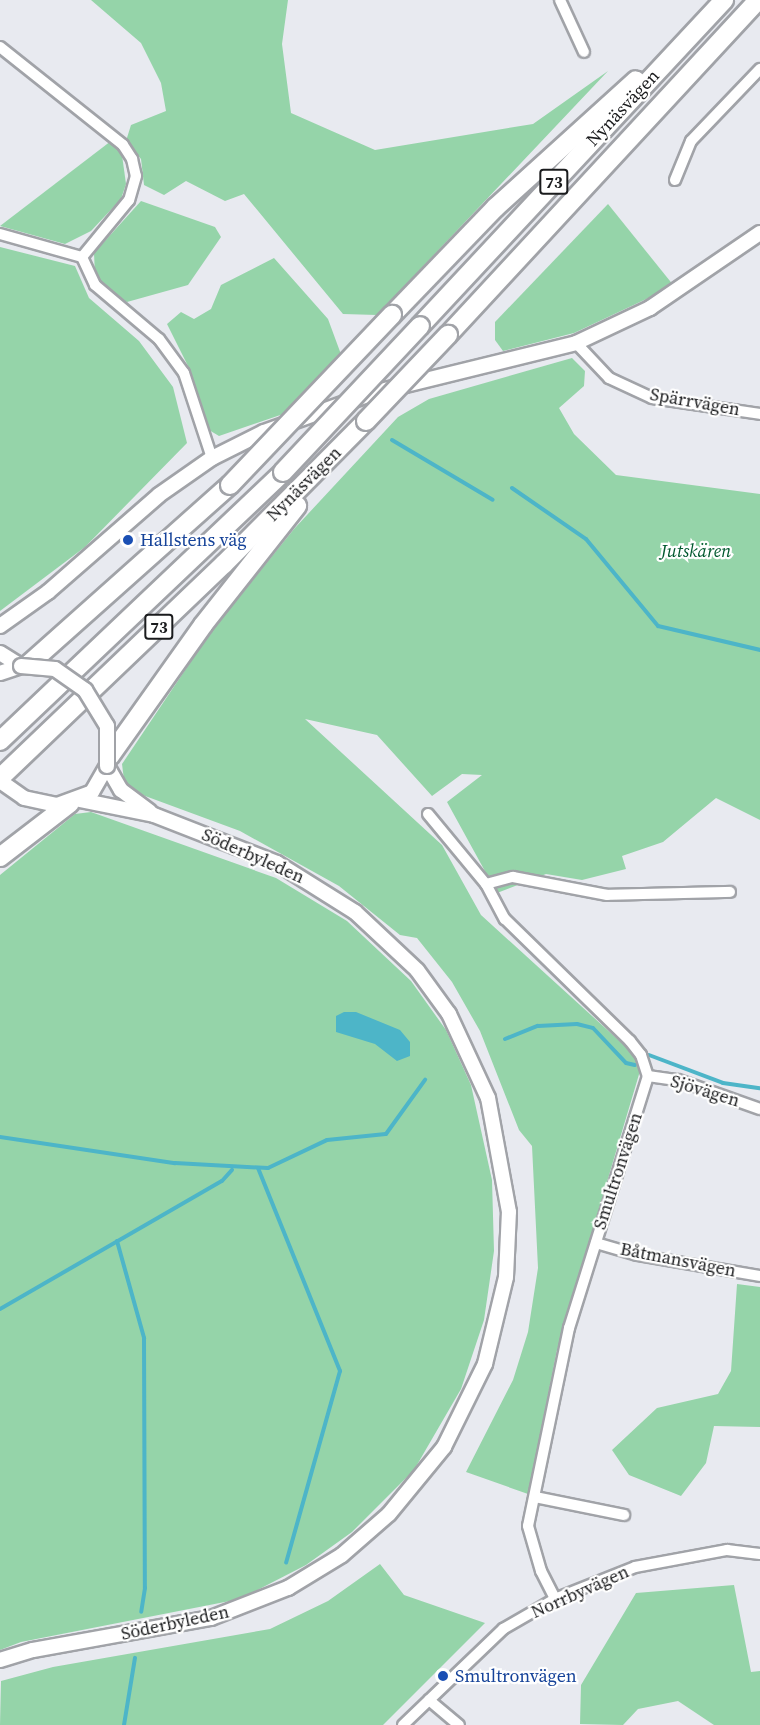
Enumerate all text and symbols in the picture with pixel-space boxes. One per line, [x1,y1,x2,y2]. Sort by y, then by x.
street label: Nynäsvägen [582,65,664,151]
road number: 73 [539,169,569,195]
street label: Spärrvägen [648,383,742,421]
street label: Nynäsvägen [262,442,346,526]
place label: Hallstens väg [140,529,247,551]
marker: Hallstens väg [121,533,135,547]
park label: Jutskären [661,540,731,562]
road number: 73 [144,614,174,640]
street label: Söderbyleden [198,824,308,888]
street label: Sjövägen [668,1070,742,1112]
street label: Smultronvägen [589,1110,647,1232]
street label: Båtmansvägen [618,1238,738,1282]
street label: Norrbyvägen [528,1561,632,1623]
street label: Söderbyleden [119,1601,231,1645]
place label: Smultronvägen [455,1665,577,1687]
marker: Smultronvägen [436,1669,450,1683]

